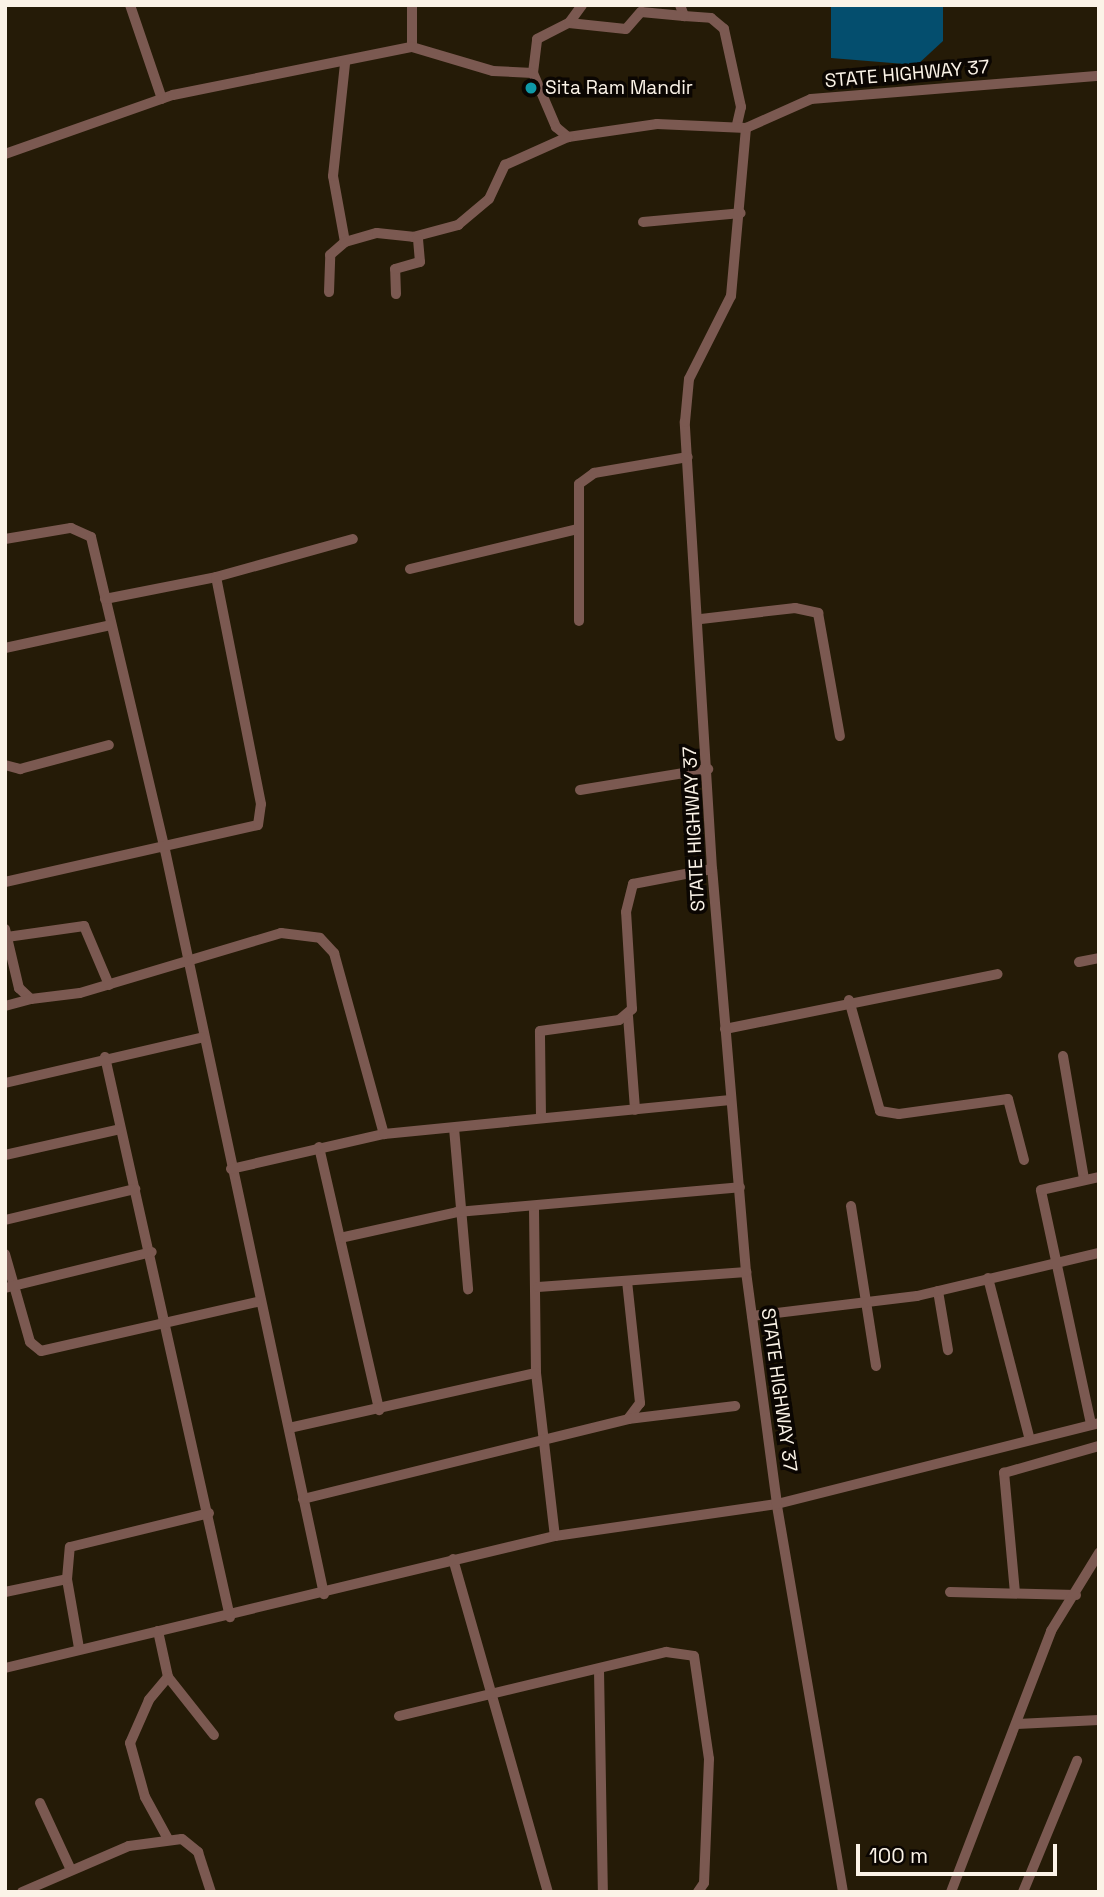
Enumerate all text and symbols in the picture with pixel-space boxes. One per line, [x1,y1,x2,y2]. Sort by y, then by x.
street label: STATE HIGHWAY 37 [824,55,990,93]
place label: Sita Ram Mandir [545,77,693,99]
marker: Sita Ram Mandir [523,80,539,96]
street label: STATE HIGHWAY 37 [678,746,710,912]
street label: STATE HIGHWAY 37 [756,1306,802,1474]
scale bar [859,1830,1060,1874]
text: 100 m [869,1842,928,1869]

